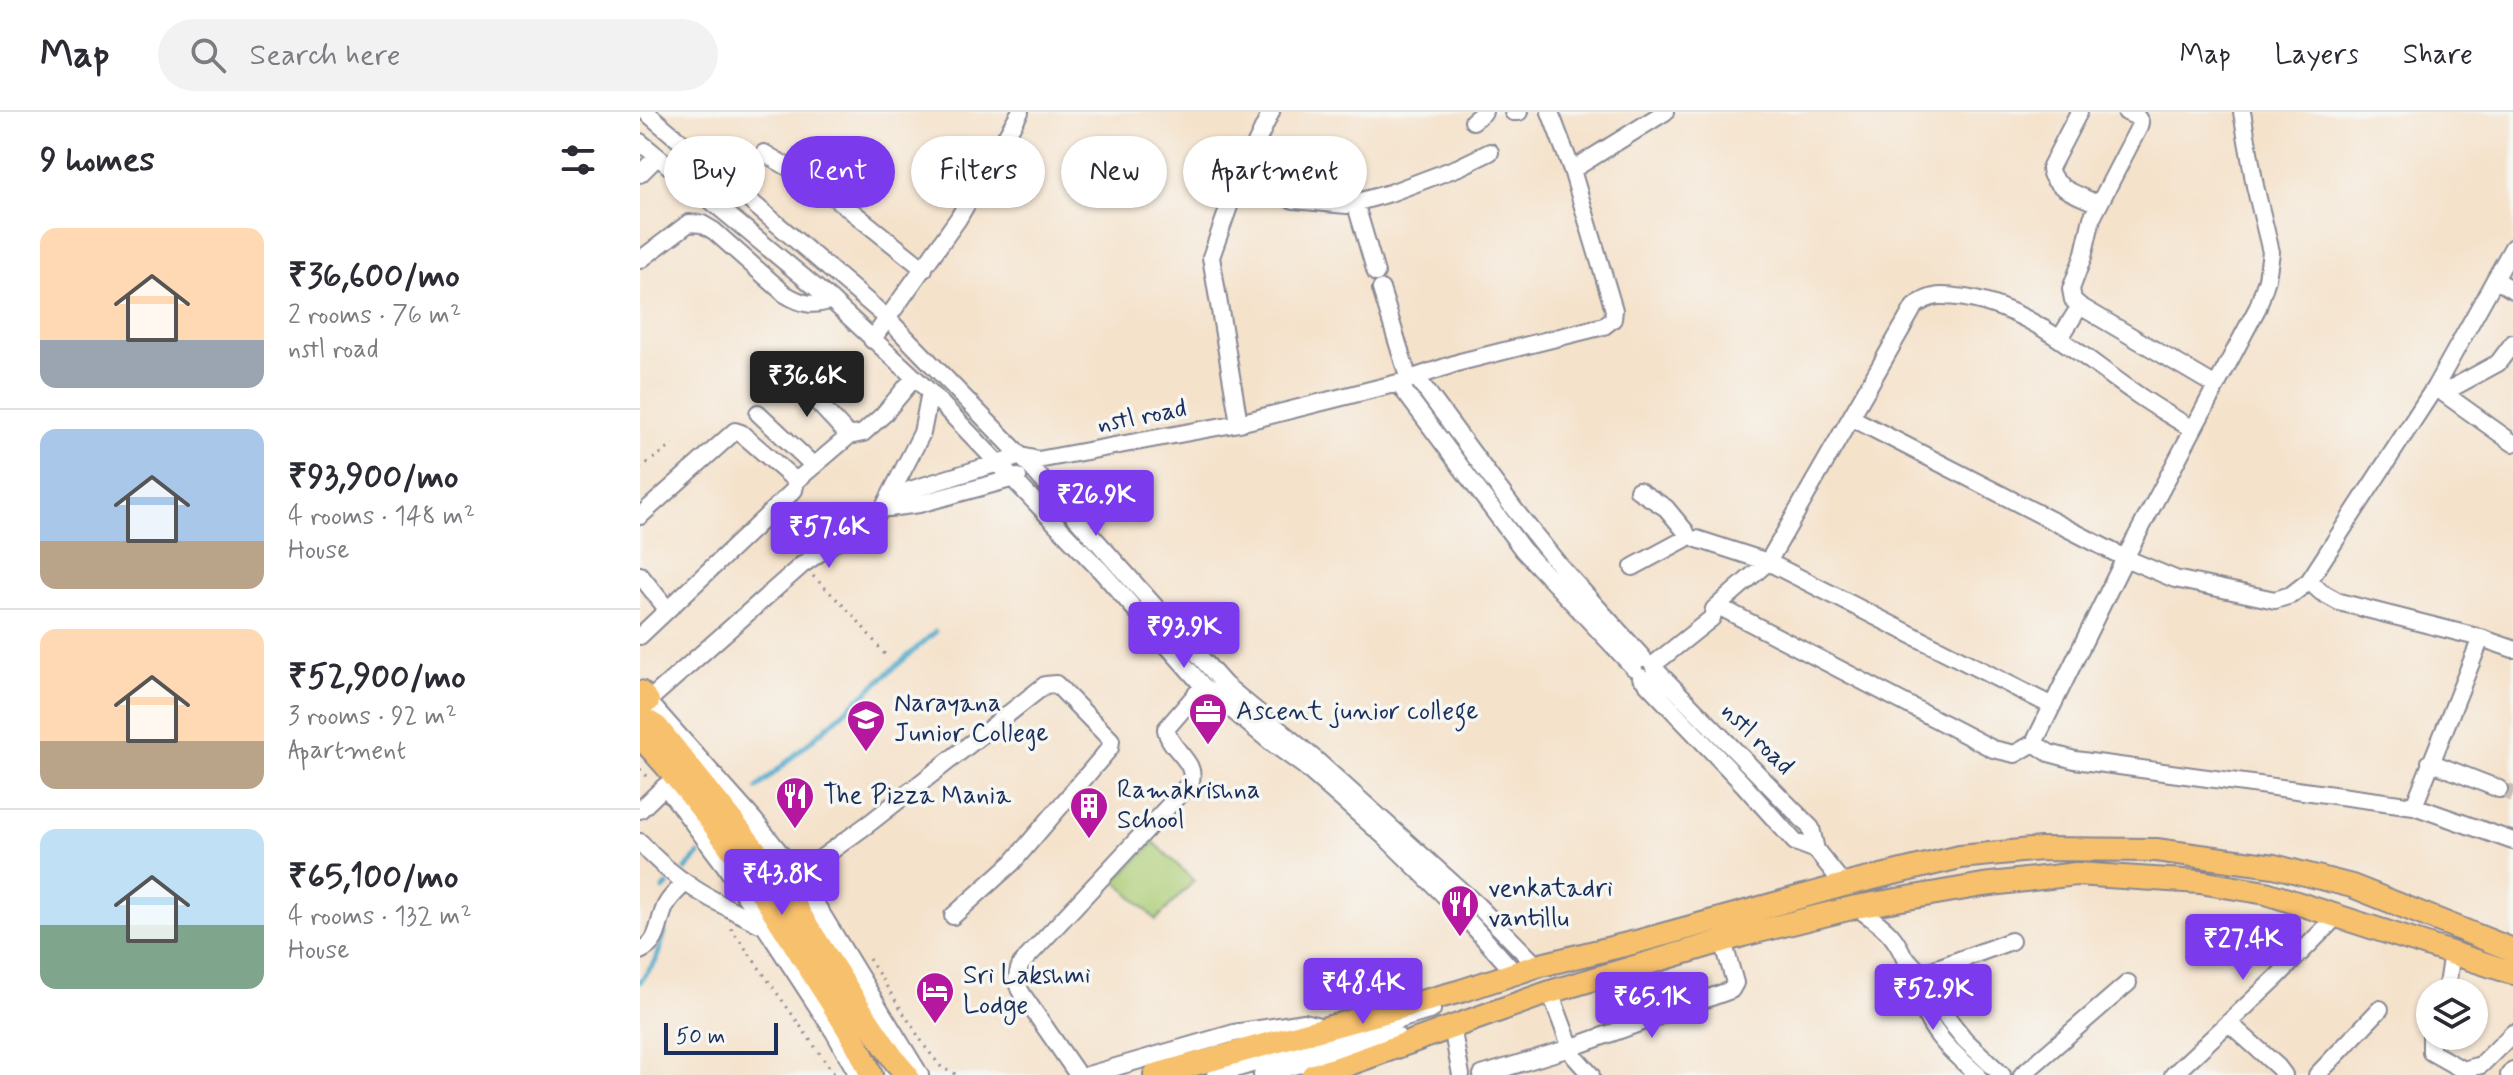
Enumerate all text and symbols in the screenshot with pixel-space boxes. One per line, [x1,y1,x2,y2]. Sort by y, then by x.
search box [158,19,718,91]
text: Map [40,31,110,80]
icon: search [186,33,230,77]
text: Search here [250,36,401,75]
text: Map [2180,37,2231,74]
text: Layers [2275,37,2359,74]
text: Share [2403,37,2473,74]
chip: Buy [664,136,765,208]
chip: Rent [781,136,895,208]
chip: Filters [911,136,1045,208]
chip: New [1061,136,1167,208]
chip: Apartment [1183,136,1367,208]
text: 9 homes [40,138,155,183]
icon: filters [556,138,600,182]
text: ₹36,600/mo [288,254,460,299]
icon: home [104,260,200,356]
text: 2 rooms · 76 m² [288,299,461,333]
text: nstl road [288,333,379,367]
pin: ₹36.6K [742,351,872,419]
text: ₹36.6K [768,360,846,394]
street label: nstl road [1094,392,1190,442]
text: ₹93,900/mo [288,455,459,500]
icon: home [104,461,200,557]
pin: ₹26.9K [1031,470,1161,538]
text: ₹26.9K [1057,479,1135,513]
text: 4 rooms · 148 m² [288,500,475,534]
pin: ₹57.6K [764,502,894,570]
text: ₹57.6K [789,511,869,545]
text: House [288,534,349,568]
pin: ₹93.9K [1119,602,1249,670]
text: ₹93.9K [1146,611,1222,645]
text: ₹52,900/mo [288,655,466,700]
icon: home [104,661,200,757]
place label: Narayana Junior College [894,687,1048,751]
office icon: Ascent junior college [1187,691,1229,746]
place label: Ascent junior college [1236,695,1479,732]
street label: nstl road [1713,695,1801,783]
school or university icon: Narayana Junior College [845,698,887,753]
text: 3 rooms · 92 m² [288,700,457,734]
text: Apartment [288,734,406,768]
place label: Ramakrishna School [1117,774,1260,838]
restaurant icon: The Pizza Mania [774,775,816,830]
place label: The Pizza Mania [823,779,1011,813]
building icon: Ramakrishna School [1068,785,1110,840]
pin: ₹43.8K [717,849,847,917]
text: ₹65,100/mo [288,855,458,900]
text: ₹43.8K [742,858,822,892]
icon: home [104,861,200,957]
place label: venkatadri vantillu [1488,872,1613,936]
restaurant icon: venkatadri vantillu [1439,883,1481,938]
text: 4 rooms · 132 m² [288,900,472,934]
pin: ₹27.4K [2178,914,2308,982]
text: ₹27.4K [2203,923,2283,957]
text: House [288,934,349,968]
pin: ₹48.4K [1298,958,1428,1026]
place label: Sri Lakshmi Lodge [963,959,1091,1025]
pin: ₹52.9K [1868,964,1998,1032]
text: ₹48.4K [1321,967,1405,1001]
hotel icon: Sri Lakshmi Lodge [914,970,956,1025]
pin: ₹65.1K [1587,972,1717,1040]
text: ₹52.9K [1893,973,1973,1007]
map controls [2416,978,2488,1050]
button: layers [2416,978,2488,1050]
text: ₹65.1K [1613,981,1691,1015]
scale bar [664,1019,778,1055]
text: 50 m [676,1023,725,1051]

